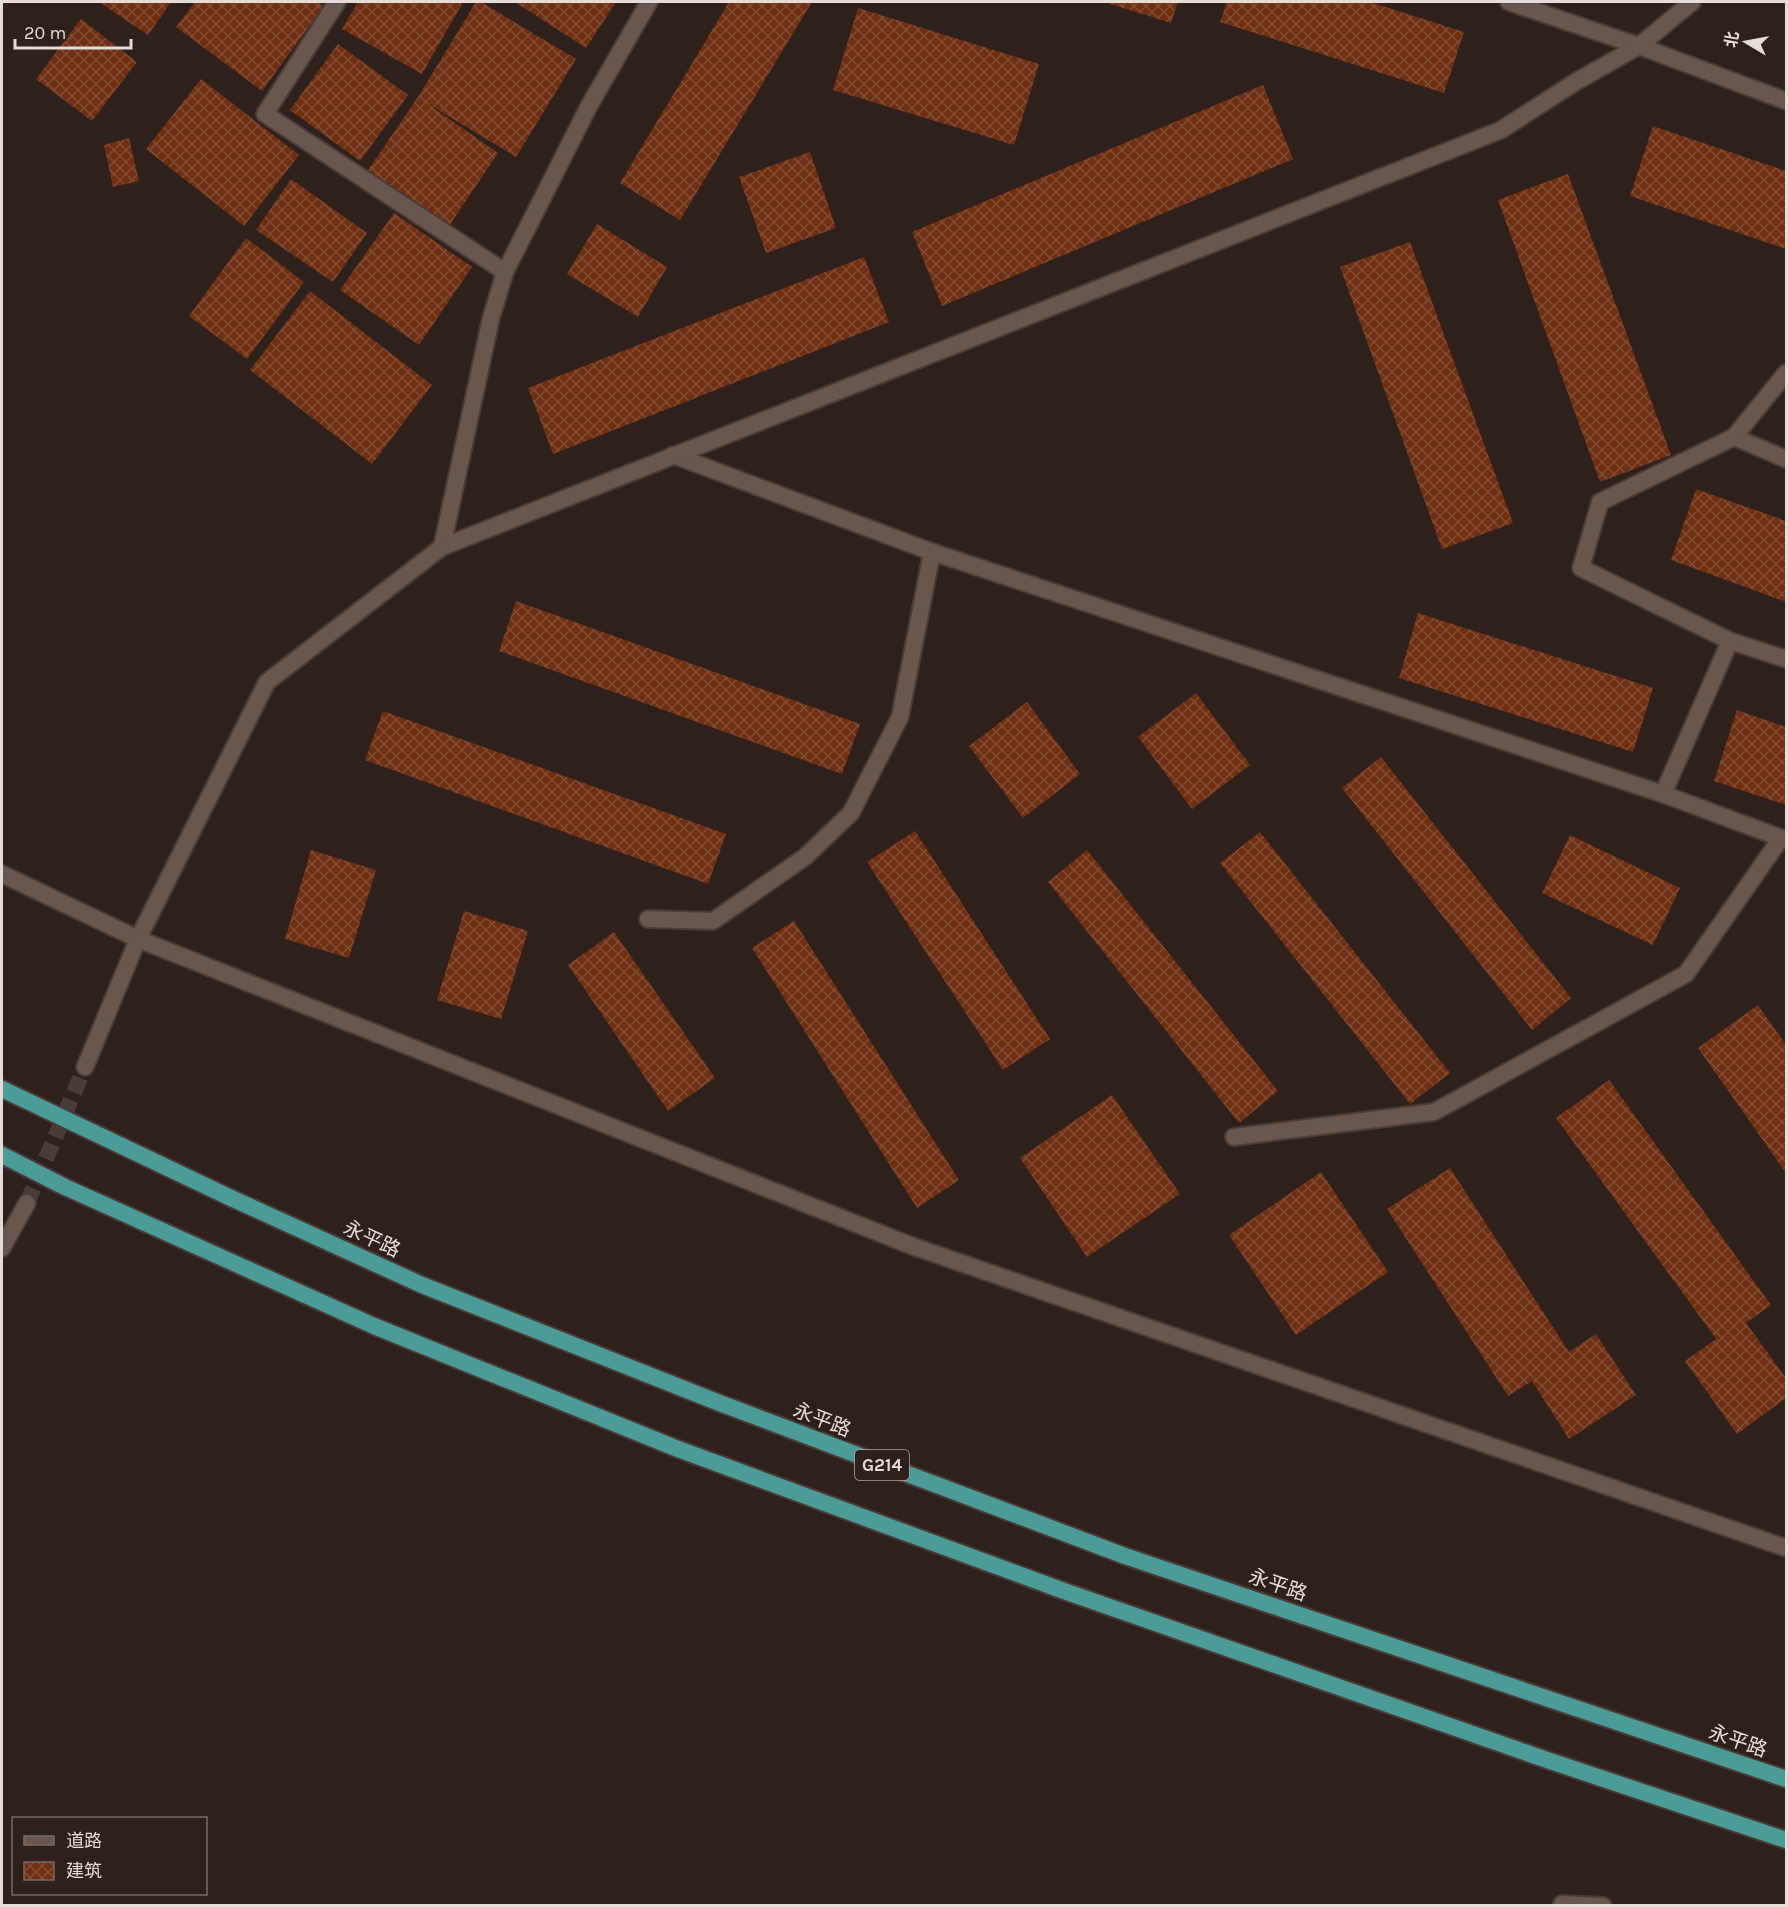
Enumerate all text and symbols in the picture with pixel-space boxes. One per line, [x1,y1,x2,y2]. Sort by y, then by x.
scale bar [15,12,130,50]
north arrow [1716,12,1776,72]
text: 20 m [24,22,66,44]
text: 北 [1721,30,1742,49]
street label: 永平路 [340,1216,404,1262]
street label: 永平路 [790,1399,854,1441]
road number: G214 [855,1450,909,1480]
street label: 永平路 [1246,1564,1310,1606]
street label: 永平路 [1706,1720,1770,1762]
legend [12,1817,207,1895]
text: 道路 [66,1830,102,1852]
text: 建筑 [66,1860,102,1882]

